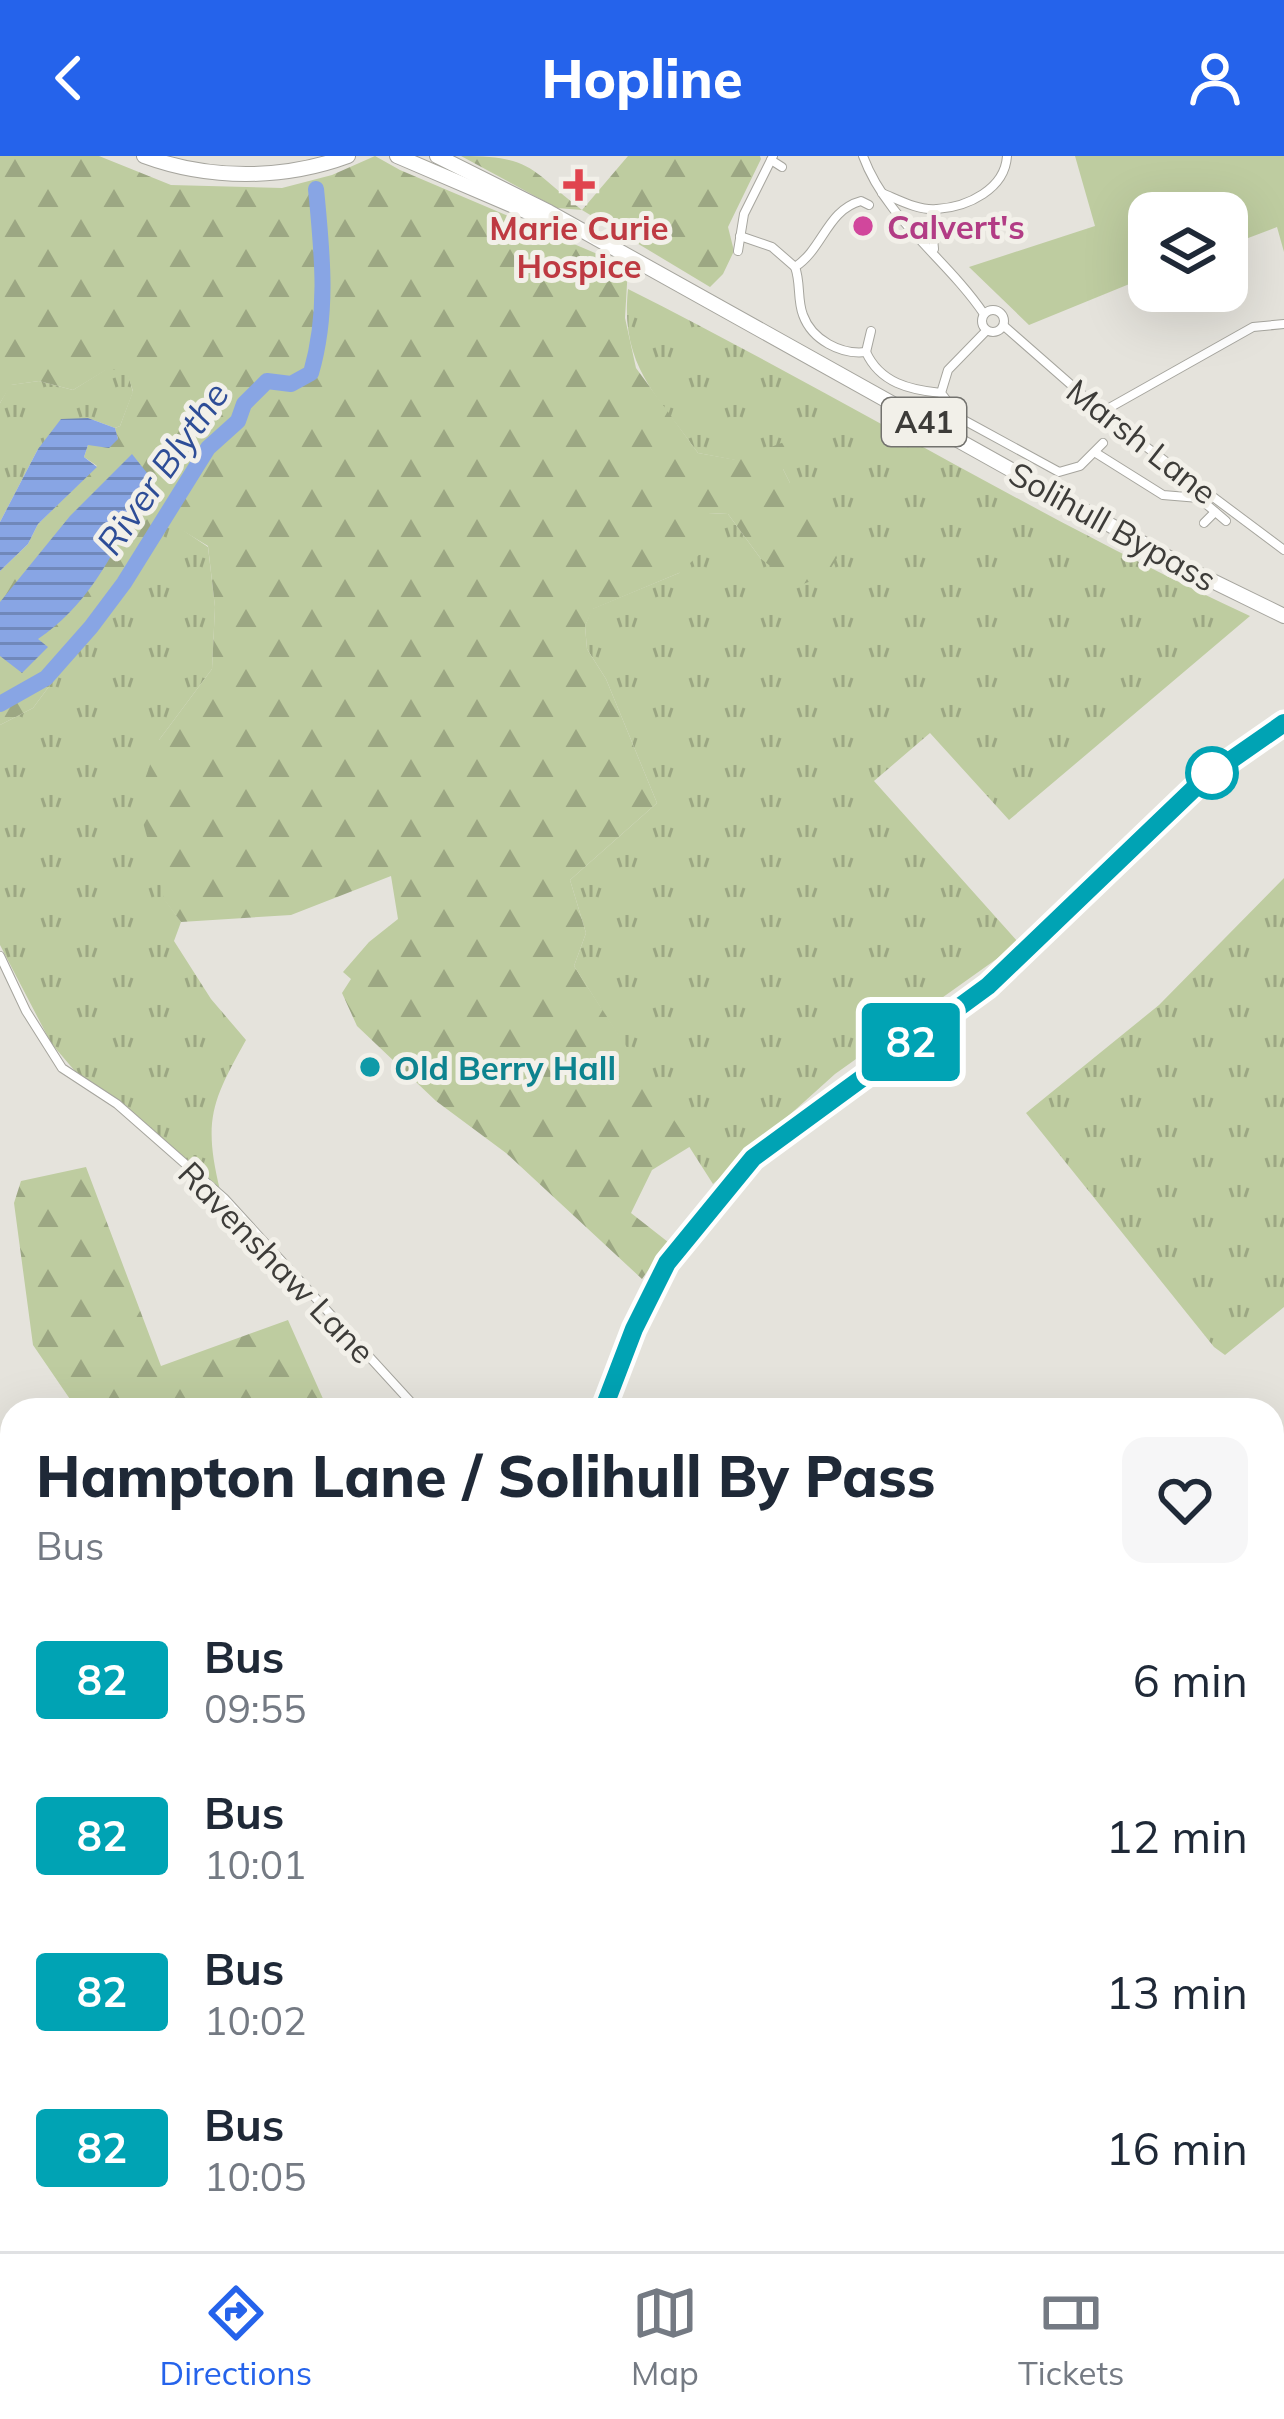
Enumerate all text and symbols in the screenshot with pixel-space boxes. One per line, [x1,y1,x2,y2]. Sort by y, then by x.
text: Hopline [541,44,743,112]
icon: back [36,45,102,111]
icon: person [1182,45,1248,111]
marker: Marie Curie Hospice [563,169,595,201]
map controls [1128,192,1248,312]
button: layers [1128,192,1248,312]
place label: Calvert's [887,206,1025,247]
place label: Marie Curie Hospice [489,207,669,286]
marker: Calvert's [850,213,876,239]
street label: Marsh Lane [1059,370,1225,512]
water label: River Blythe [86,373,238,563]
road number: A41 [882,398,966,446]
street label: Solihull Bypass [1002,452,1224,600]
unlabelled marker [1187,748,1237,798]
line badge: 82 [857,1003,965,1081]
text: 82 [886,1015,936,1068]
place label: Old Berry Hall [394,1047,616,1088]
marker: Old Berry Hall [357,1054,383,1080]
street label: Ravenshaw Lane [170,1153,384,1371]
button: heart [1122,1437,1248,1563]
text: Hampton Lane / Solihull By Pass [36,1440,936,1511]
text: Bus [36,1521,104,1570]
text: Bus [204,1628,284,1684]
text: 6 min [1133,1652,1248,1708]
text: 82 [77,1653,127,1706]
text: 09:55 [204,1684,307,1733]
text: Bus [204,1784,284,1840]
text: 12 min [1106,1808,1248,1864]
text: 82 [77,1809,127,1862]
text: 10:01 [204,1840,307,1889]
text: Bus [204,1940,284,1996]
text: 13 min [1106,1964,1248,2020]
text: 82 [77,1965,127,2018]
text: 10:02 [204,1996,307,2045]
text: Bus [204,2096,284,2152]
text: 16 min [1106,2120,1248,2176]
text: 82 [77,2121,127,2174]
text: 10:05 [204,2152,307,2201]
tab: Directions [159,2280,312,2393]
tab: Map [631,2280,699,2393]
tab: Tickets [1018,2280,1124,2393]

